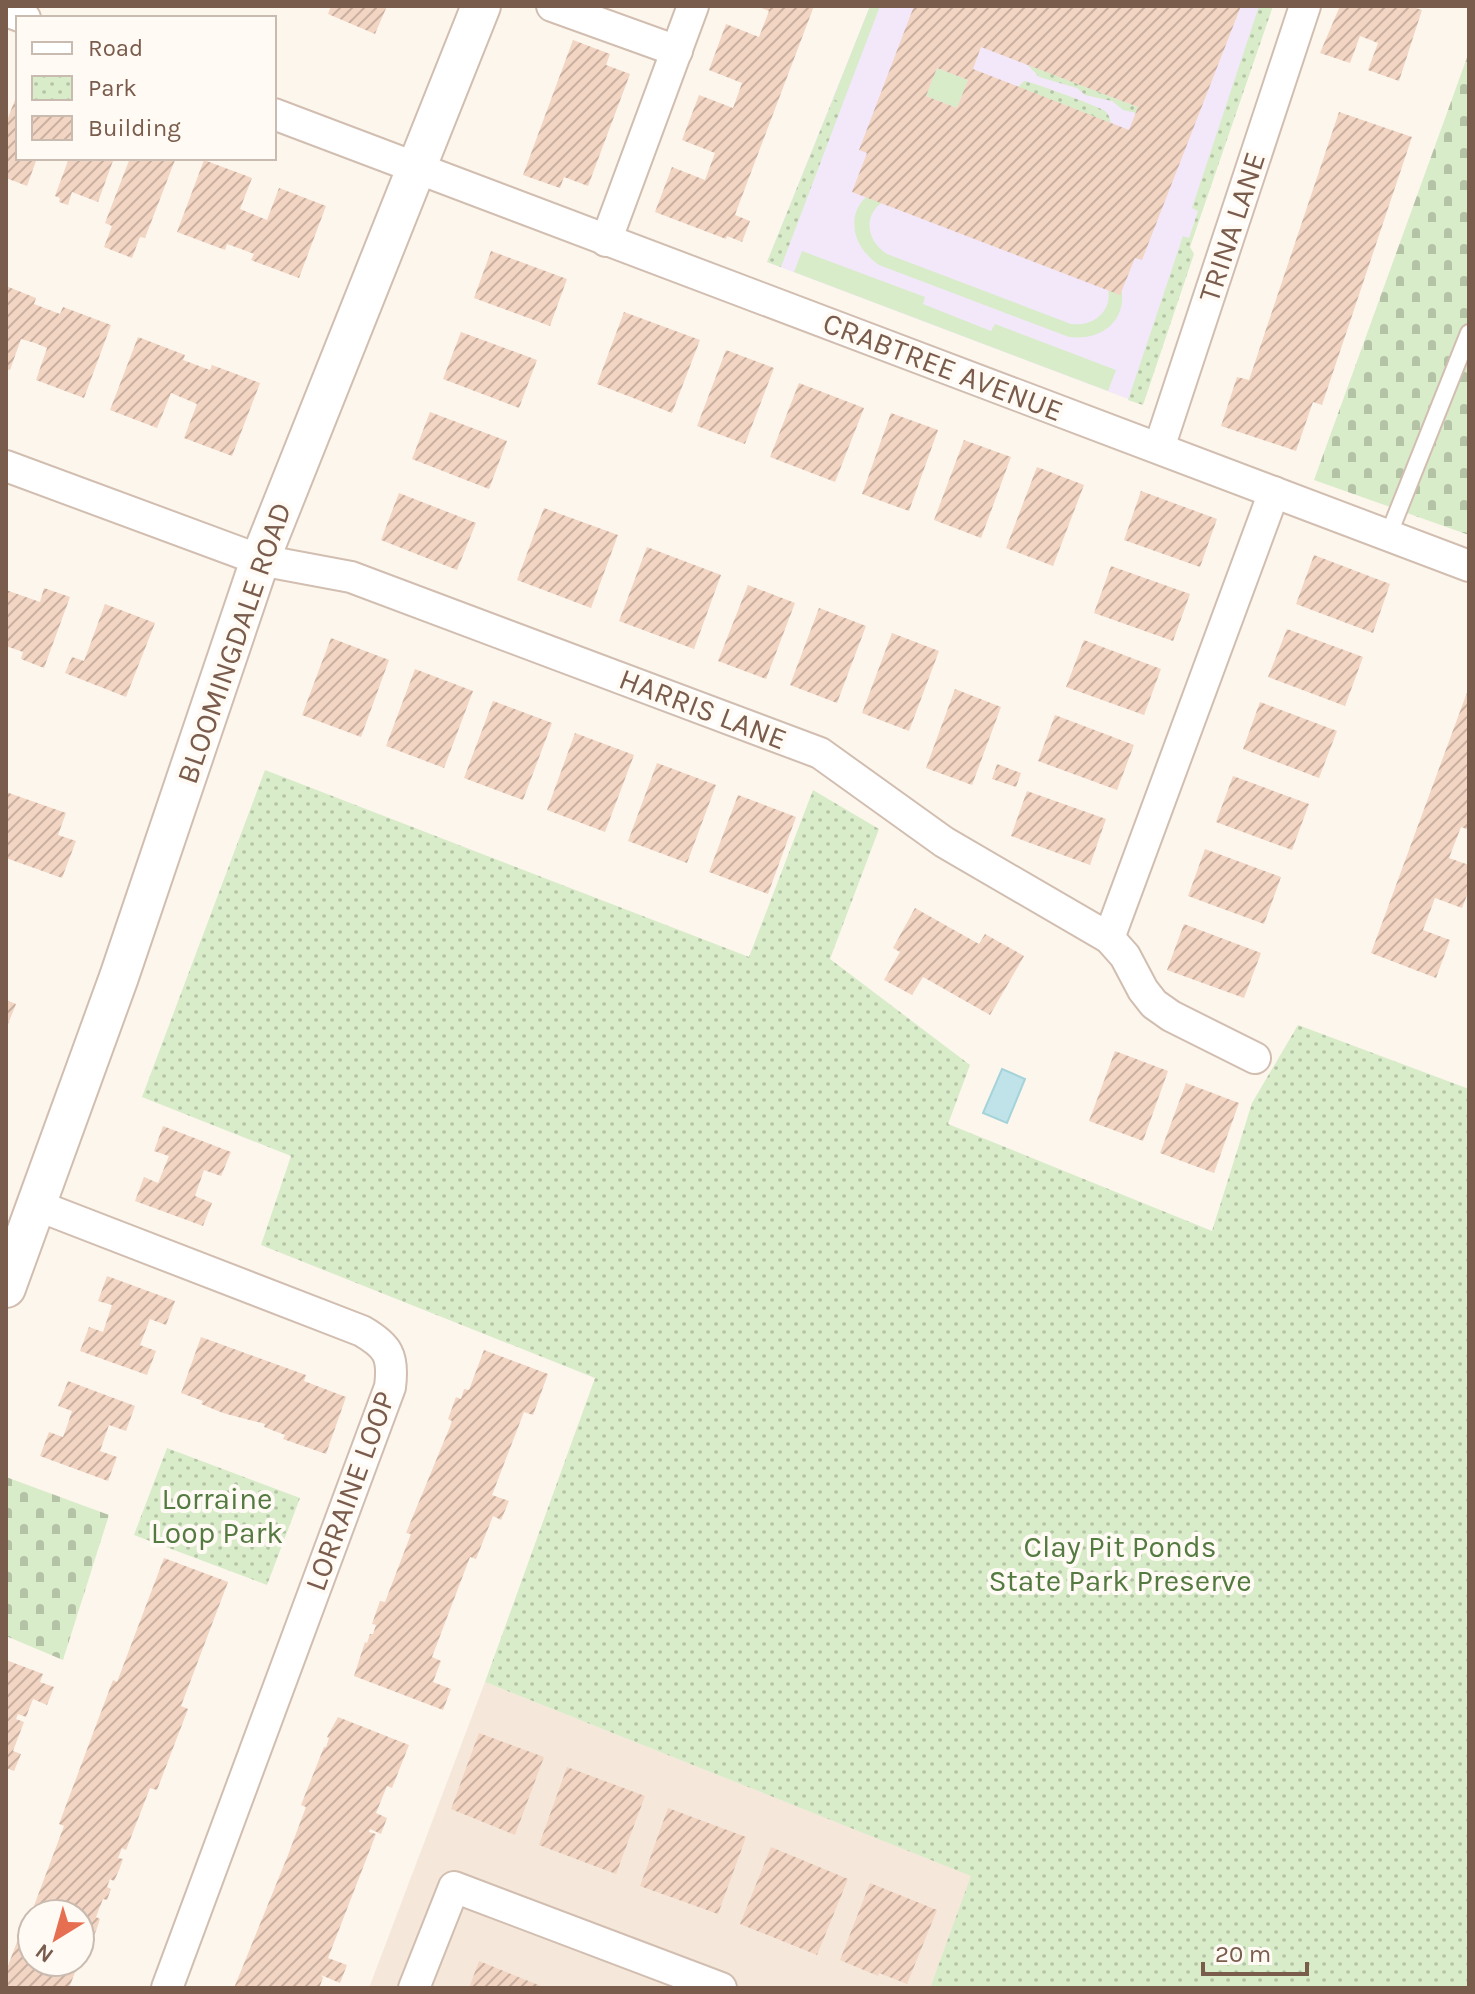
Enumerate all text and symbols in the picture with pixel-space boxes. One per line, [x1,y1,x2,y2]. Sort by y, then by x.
legend [16,16,276,160]
text: Road [88,34,143,62]
text: Park [88,74,137,102]
text: Building [88,114,181,142]
street label: TRINA LANE [1191,148,1273,306]
street label: CRABTREE AVENUE [818,305,1068,429]
street label: BLOOMINGDALE ROAD [169,498,299,788]
street label: HARRIS LANE [614,661,792,757]
street label: LORRAINE LOOP [297,1386,403,1596]
park label: Lorraine Loop Park [151,1481,283,1551]
park label: Clay Pit Ponds State Park Preserve [988,1529,1252,1599]
north arrow [16,1898,96,1978]
scale bar [1203,1926,1307,1976]
text: N [30,1938,59,1968]
text: 20 m [1215,1940,1271,1968]

